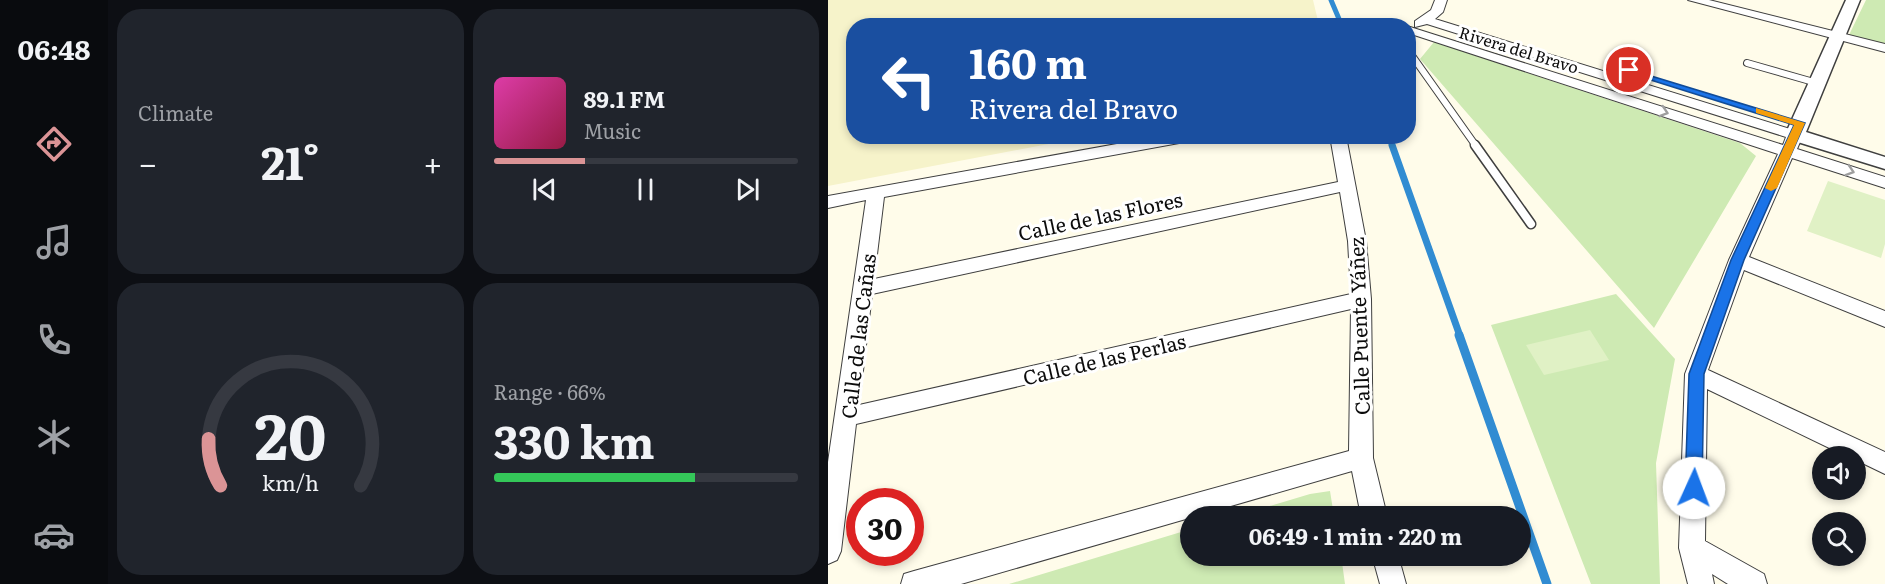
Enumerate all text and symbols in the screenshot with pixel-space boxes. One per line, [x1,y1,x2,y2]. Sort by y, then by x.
street label: Rivera del Bravo [1456,19,1582,79]
text: 06:48 [18,28,91,68]
text: 160 m [969,30,1087,92]
icon: left [870,42,948,120]
pin [1603,44,1654,95]
icon: arrive [1612,53,1645,86]
text: 89.1 FM [584,82,665,115]
text: Rivera del Bravo [969,87,1178,127]
text: Climate [138,97,213,127]
one-way arrow [1658,105,1669,117]
text: Music [584,115,641,145]
icon: directions [33,123,75,165]
text: 21° [261,127,320,194]
text: − [138,137,157,186]
text: + [423,137,442,186]
one-way arrow [1844,164,1855,177]
icon: previous [528,173,561,206]
icon: pause [629,173,662,206]
icon: next [731,173,764,206]
street label: Calle de las Flores [1015,183,1185,247]
icon: music [33,221,75,263]
street label: Calle Puente Yáñez [1340,236,1376,416]
street label: Calle de las Cañas [832,252,882,420]
icon: phone [33,319,75,361]
street label: Calle de las Perlas [1020,325,1188,391]
text: Range · 66% [494,376,606,406]
text: 20 [254,387,326,479]
text: 330 km [494,406,655,473]
icon: climate [33,416,75,458]
map controls [1812,446,1866,566]
button: sound [1812,446,1866,500]
position arrow [1662,456,1726,520]
text: km/h [262,466,319,498]
speed limit sign: 30 [846,488,924,566]
button: search [1812,512,1866,566]
icon: car [33,514,75,556]
text: 06:49 · 1 min · 220 m [1249,519,1462,552]

